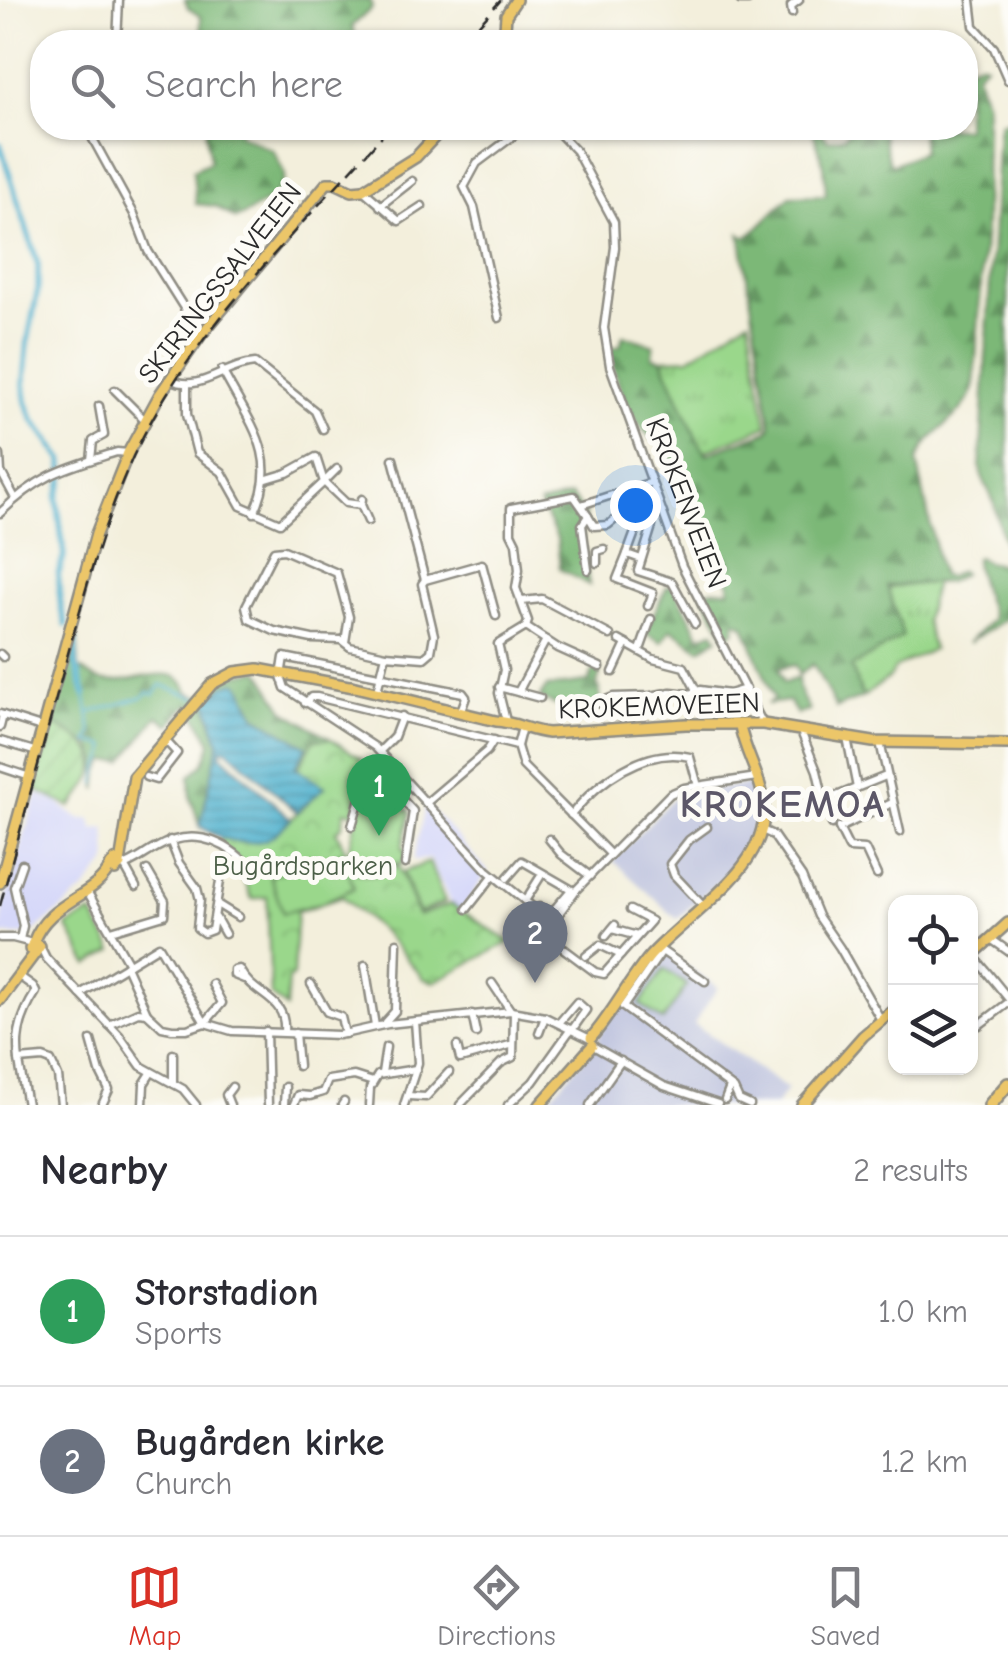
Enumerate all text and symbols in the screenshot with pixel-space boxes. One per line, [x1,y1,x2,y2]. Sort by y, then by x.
search box [30,30,978,140]
icon: search [65,58,120,113]
text: Search here [145,63,343,107]
street label: SKIRINGSSALVEIEN [132,176,308,390]
street label: KROKENVEIEN [639,413,733,593]
your location [610,480,661,531]
street label: KROKEMOVEIEN [558,686,760,726]
pin: 1 [346,754,412,836]
district label: KROKEMOA [680,783,886,827]
park label: Bugårdsparken [213,850,393,882]
map controls [888,895,978,1075]
button: locate [888,895,978,985]
pin: 2 [502,900,568,983]
button: layers [888,985,978,1075]
text: Nearby [40,1146,167,1195]
text: 2 results [853,1152,968,1189]
text: Storstadion [135,1271,319,1315]
text: 1 [66,1293,79,1330]
text: 1.0 km [878,1293,968,1330]
text: Sports [135,1315,222,1352]
text: Bugården kirke [135,1421,385,1465]
text: 2 [65,1443,80,1480]
text: 1.2 km [881,1443,968,1480]
text: Church [135,1465,232,1502]
tab: Map [127,1560,182,1652]
tab: Directions [437,1560,556,1652]
tab: Saved [811,1560,881,1652]

